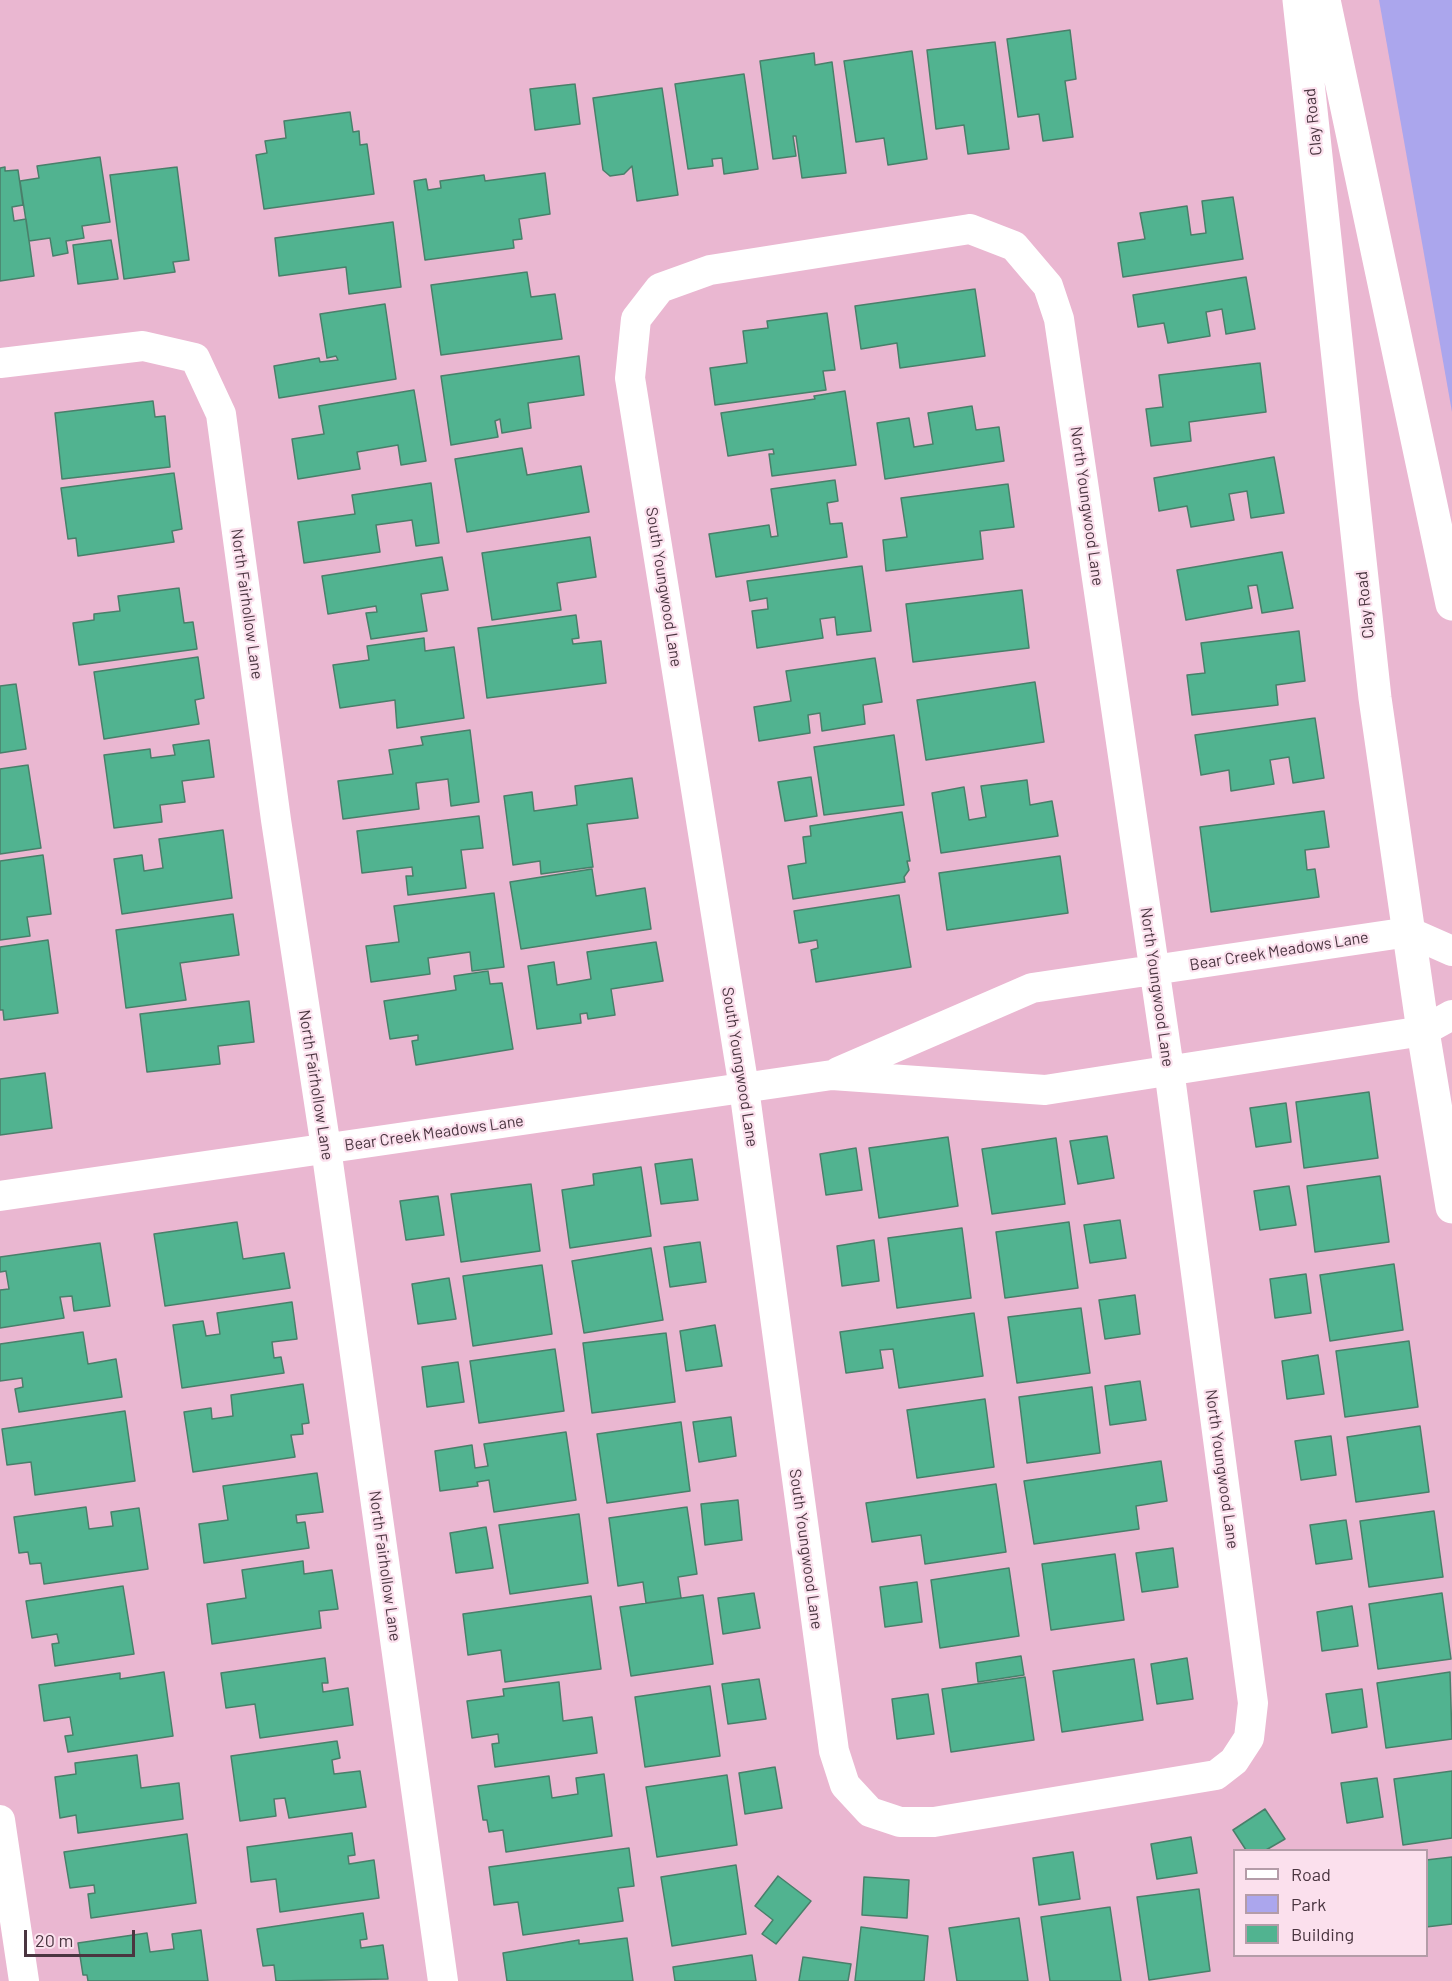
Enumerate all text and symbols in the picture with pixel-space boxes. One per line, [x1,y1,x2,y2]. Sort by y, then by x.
street label: Clay Road [1300,87,1326,157]
street label: North Youngwood Lane [1066,425,1108,587]
street label: South Youngwood Lane [642,506,686,668]
street label: North Fairhollow Lane [227,527,267,681]
street label: Clay Road [1352,570,1378,640]
street label: North Youngwood Lane [1136,906,1178,1068]
street label: Bear Creek Meadows Lane [1188,927,1370,975]
street label: South Youngwood Lane [718,986,762,1148]
street label: North Fairhollow Lane [295,1008,337,1162]
street label: Bear Creek Meadows Lane [343,1111,525,1155]
street label: North Youngwood Lane [1201,1388,1243,1550]
street label: South Youngwood Lane [785,1468,827,1630]
street label: North Fairhollow Lane [365,1489,405,1643]
legend [1233,1849,1428,1957]
text: Road [1291,1863,1331,1885]
text: Park [1291,1893,1326,1915]
scale bar [27,1918,138,1956]
text: Building [1291,1923,1354,1945]
text: 20 m [35,1929,73,1951]

